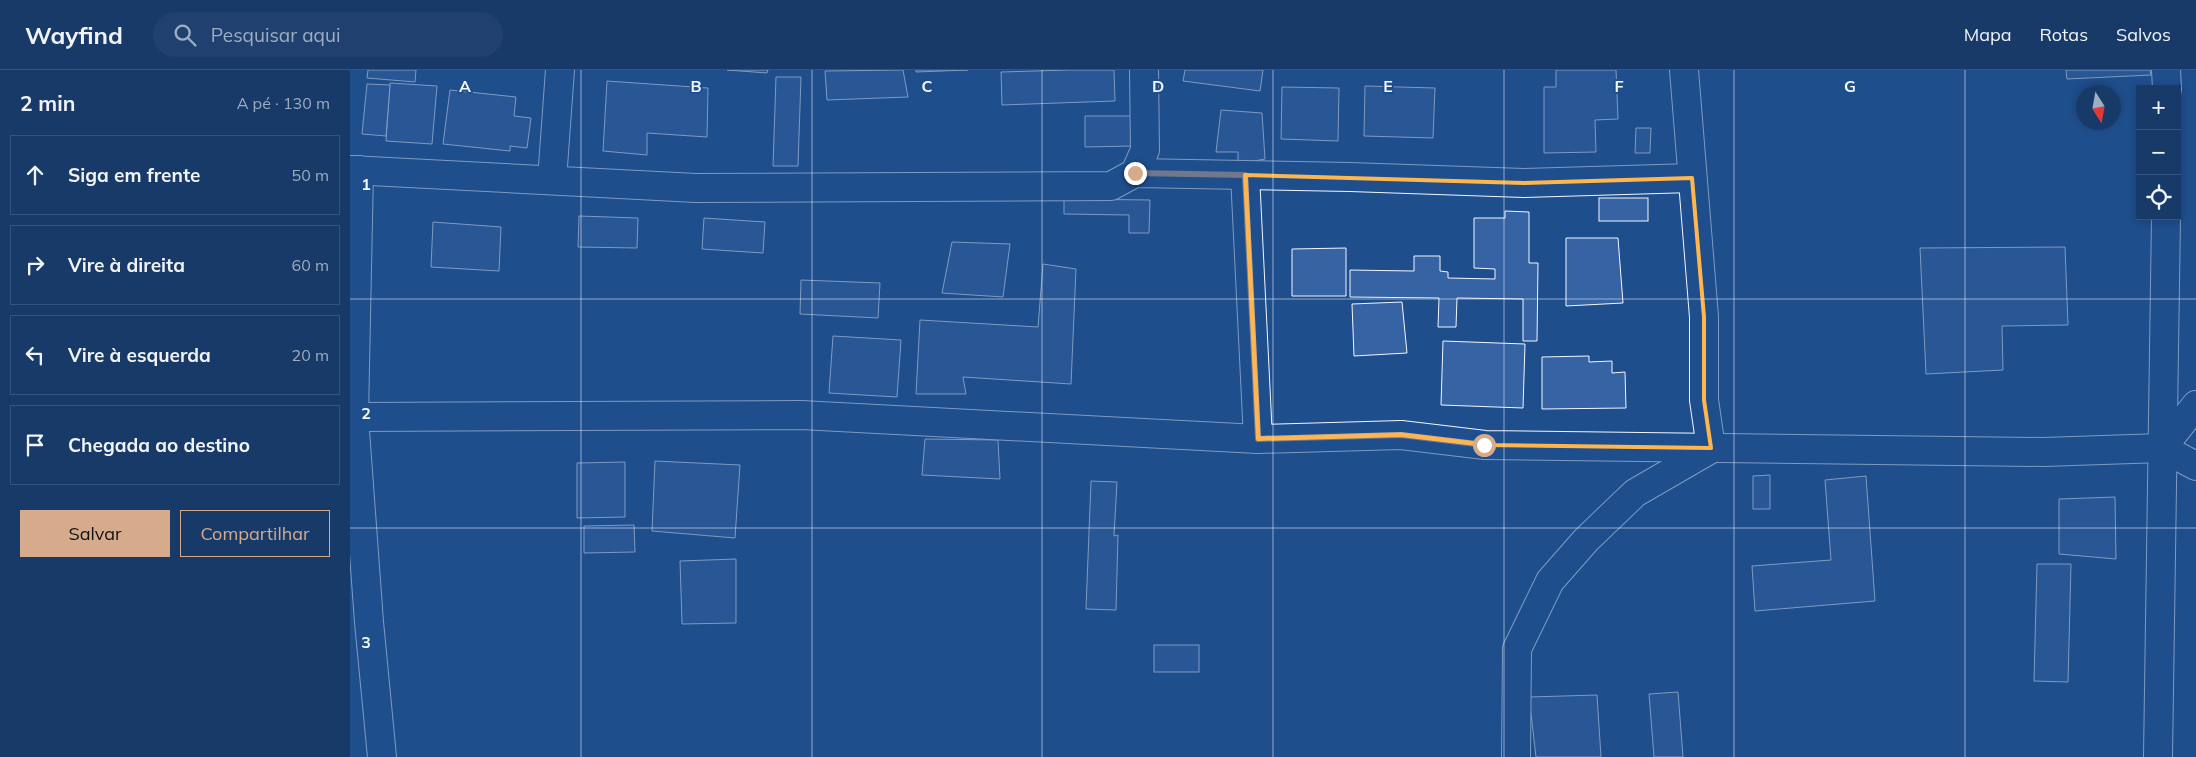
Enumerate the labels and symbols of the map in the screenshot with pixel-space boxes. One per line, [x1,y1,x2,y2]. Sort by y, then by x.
text: A [459,76,471,96]
text: B [690,76,702,96]
text: C [922,76,933,96]
text: D [1152,76,1164,96]
text: E [1383,76,1393,96]
text: F [1614,76,1624,96]
text: G [1844,76,1856,96]
north arrow [2076,85,2121,130]
route end [1124,162,1147,185]
text: 1 [361,174,371,194]
text: 2 [361,403,371,423]
route start [1473,434,1496,457]
text: 3 [361,632,371,652]

